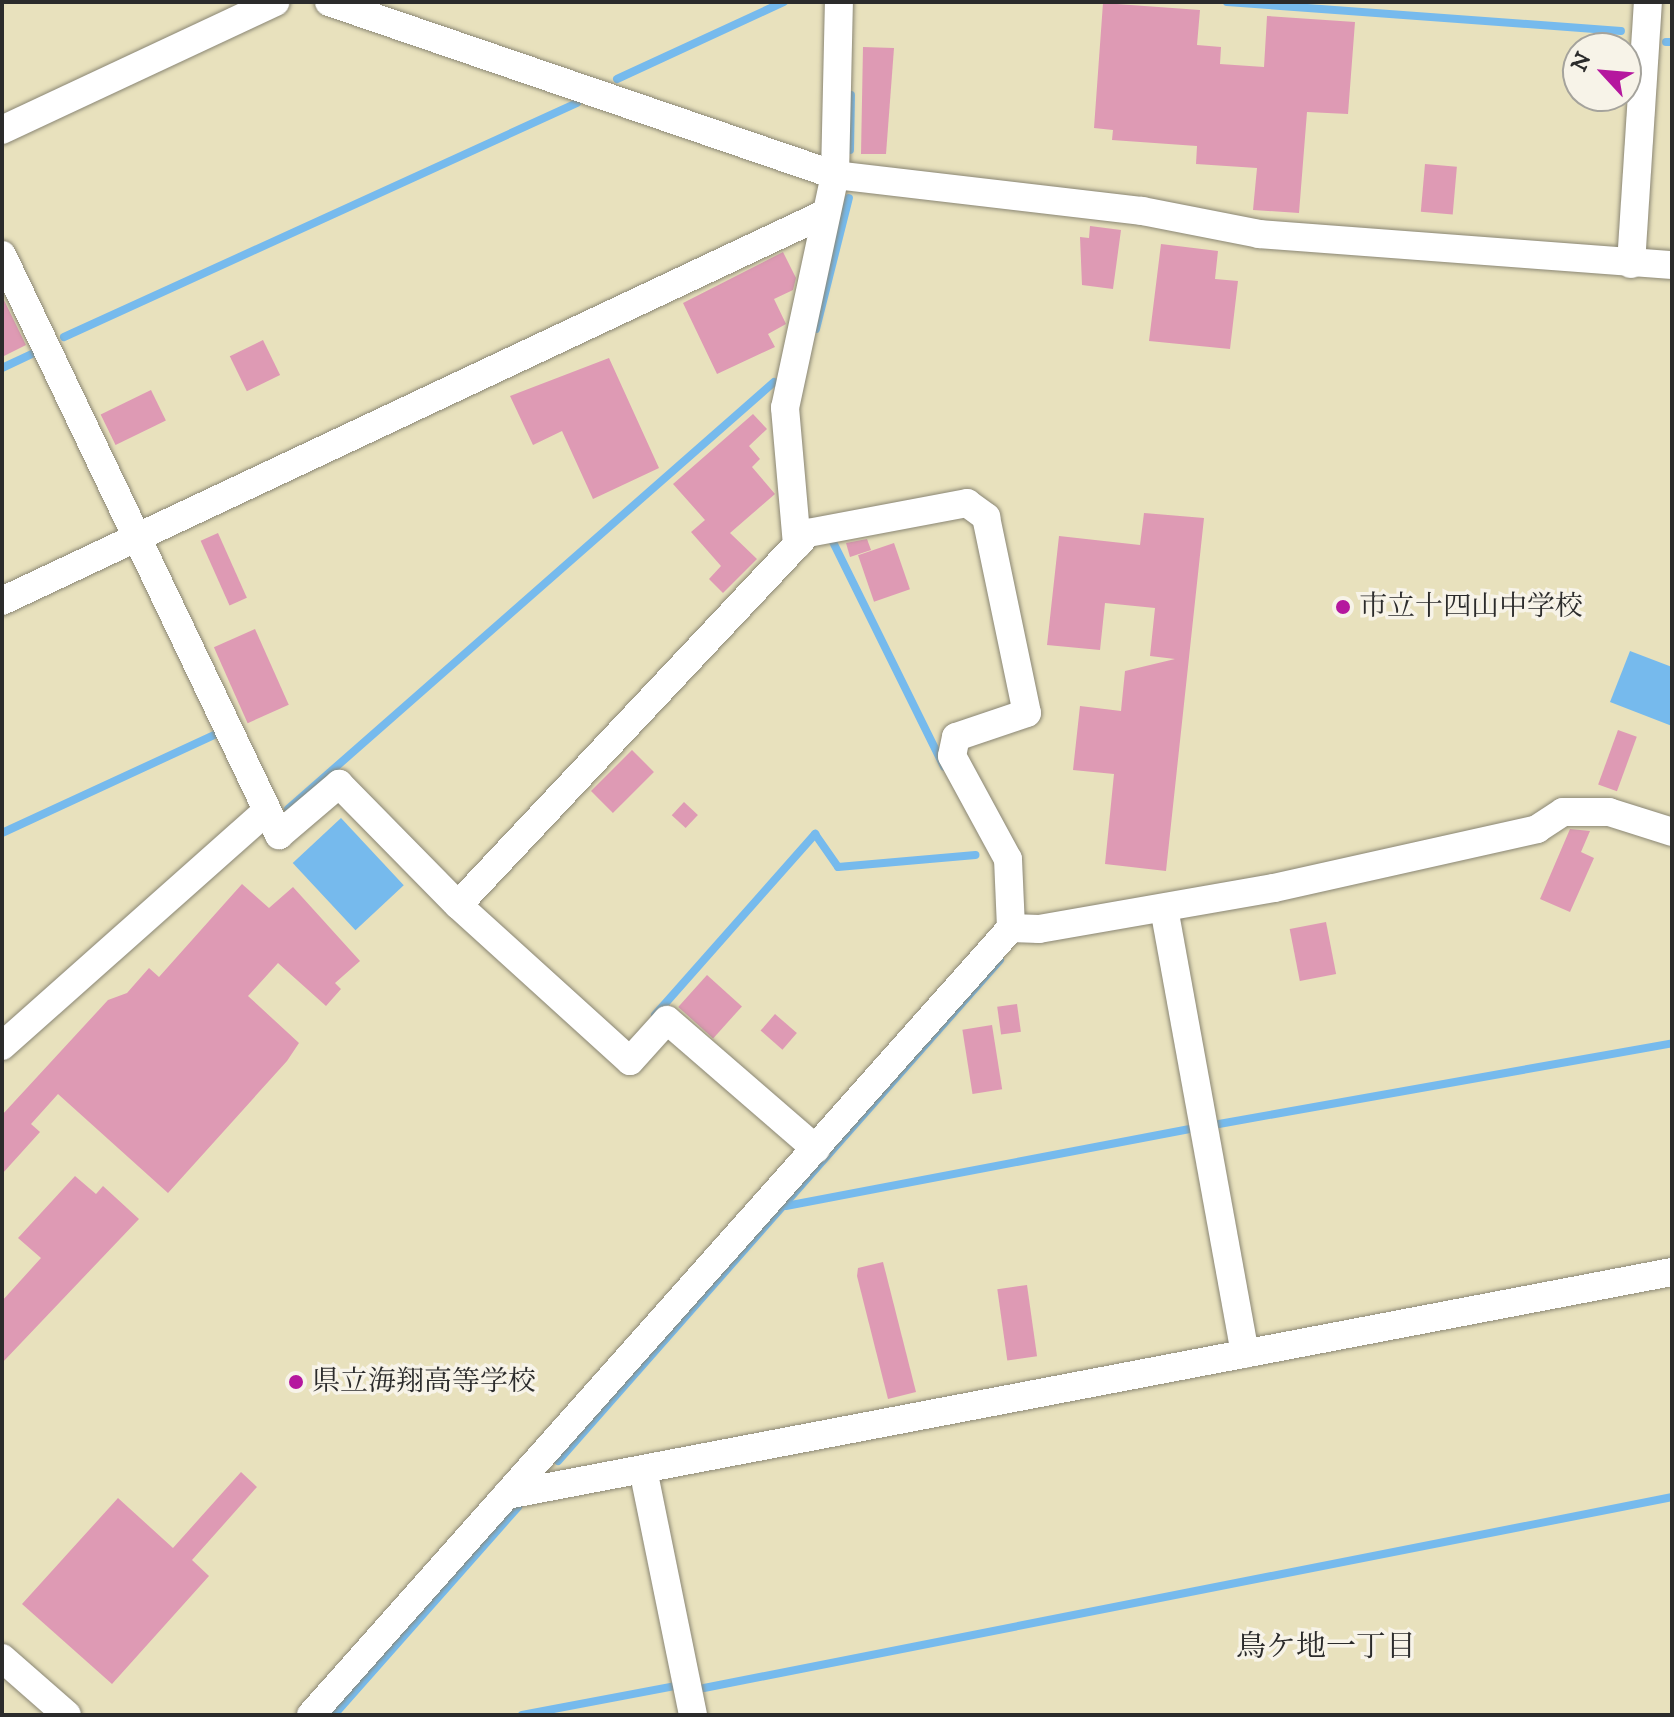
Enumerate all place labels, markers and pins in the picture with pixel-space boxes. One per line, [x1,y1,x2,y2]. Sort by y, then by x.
place label: 市立十四山中学校 [1359,590,1583,624]
marker: 市立十四山中学校 [1334,598,1352,616]
place label: 県立海翔高等学校 [312,1365,536,1399]
marker: 県立海翔高等学校 [287,1373,305,1391]

